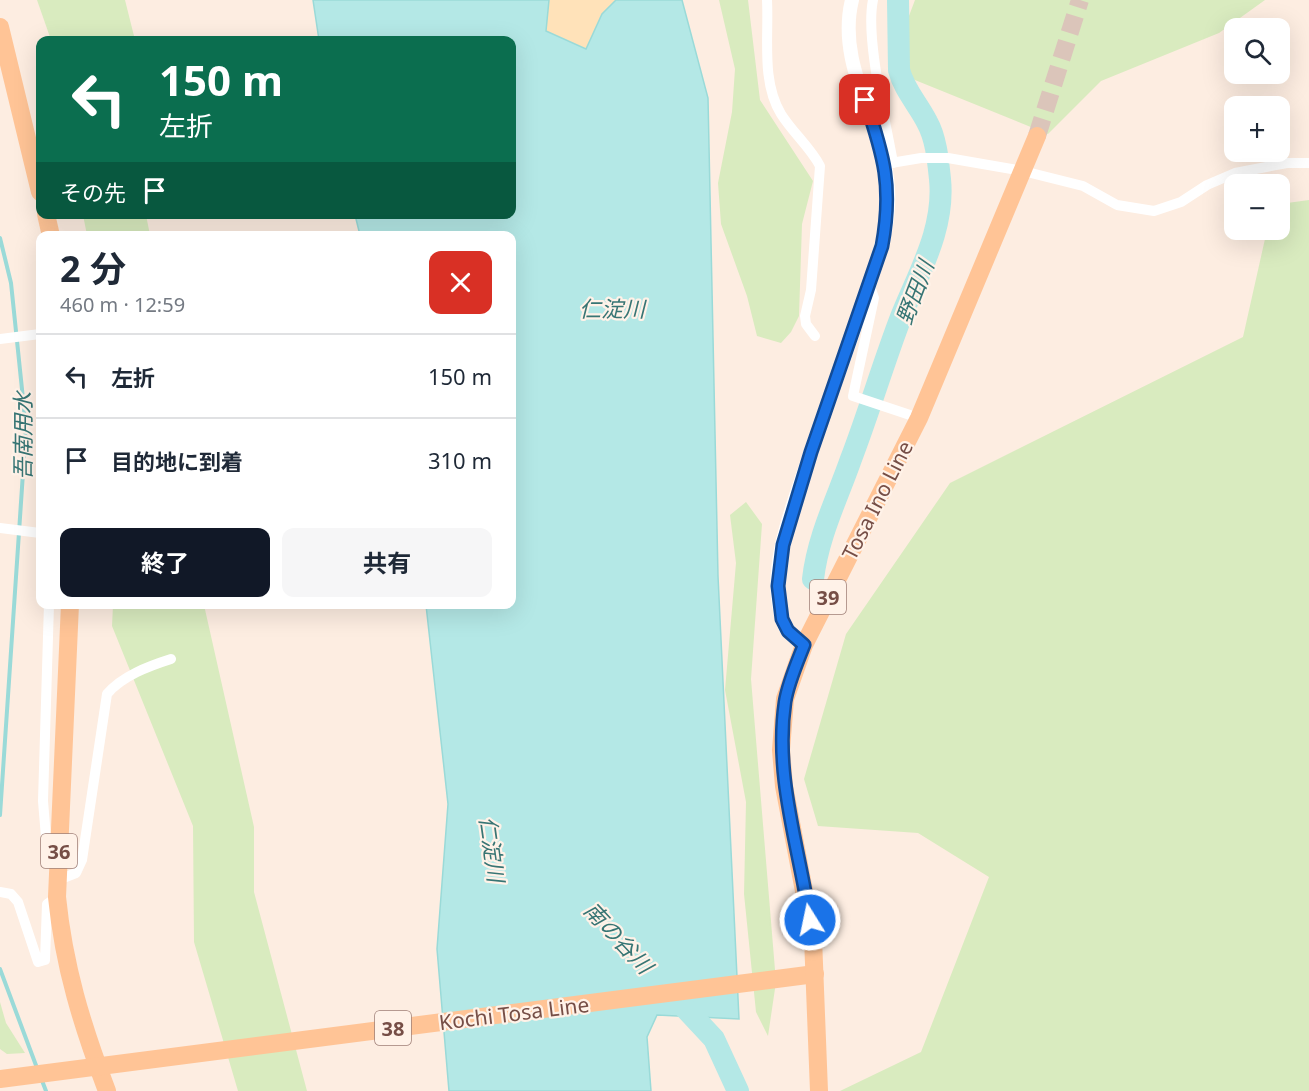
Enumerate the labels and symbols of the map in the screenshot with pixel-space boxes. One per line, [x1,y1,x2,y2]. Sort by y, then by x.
pin [839,74,890,125]
water label: 野田川 [888,254,941,328]
water label: 仁淀川 [579,293,647,323]
water label: 吾南用水 [7,390,37,480]
street label: Tosa Ino Line [835,436,919,564]
road number: 39 [810,580,846,614]
water label: 仁淀川 [474,814,513,886]
road number: 36 [41,834,77,868]
position arrow [778,888,842,952]
water label: 南の谷川 [578,895,661,981]
street label: Kochi Tosa Line [437,990,591,1036]
road number: 38 [375,1011,411,1045]

